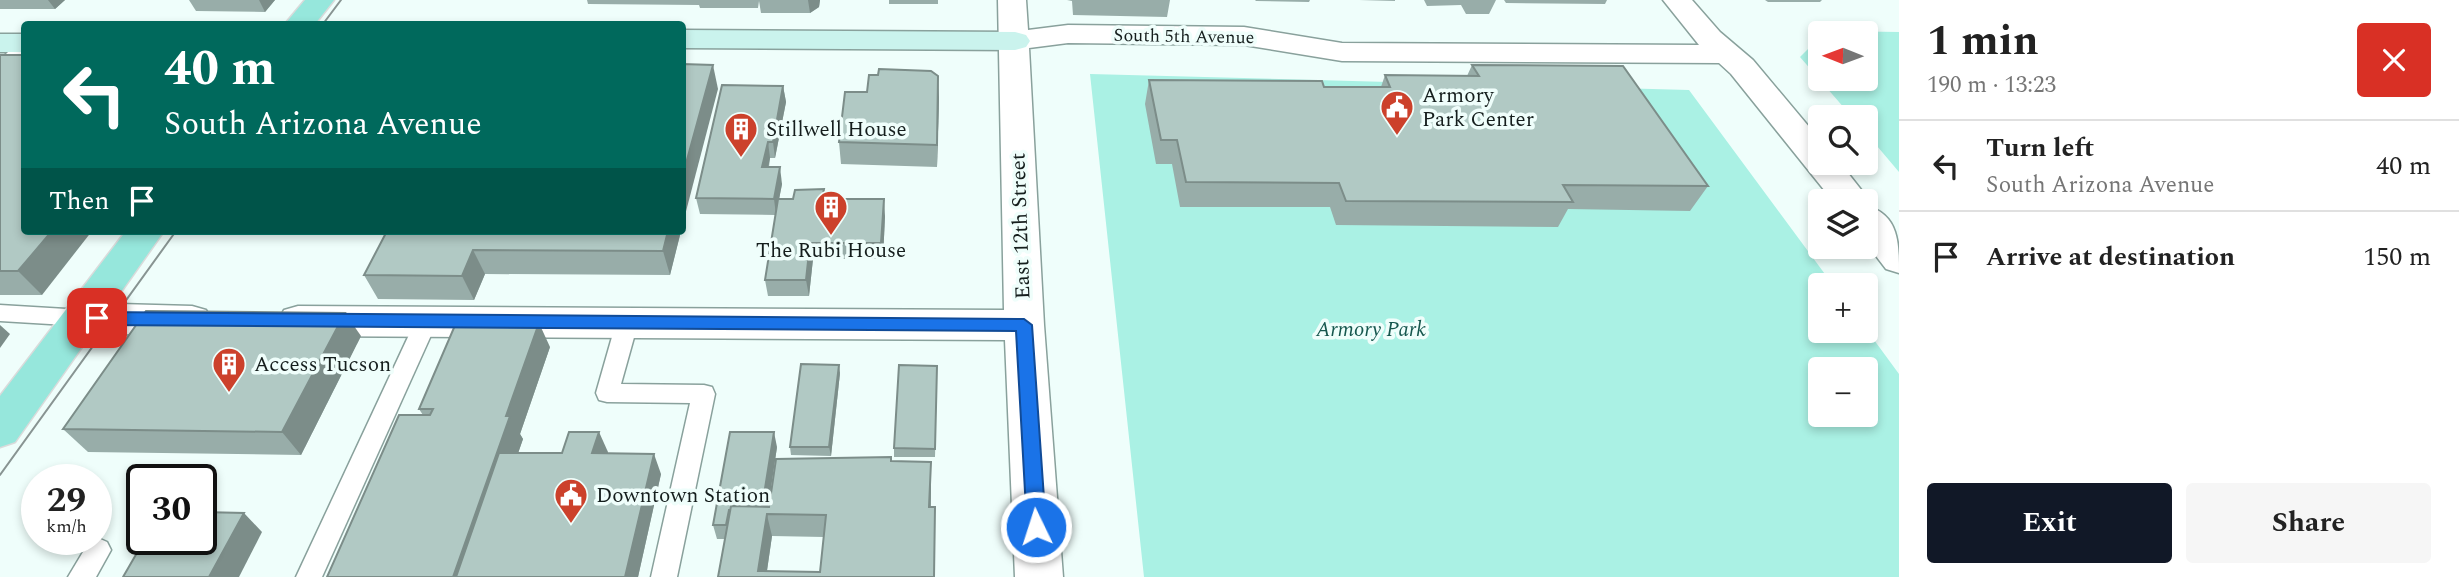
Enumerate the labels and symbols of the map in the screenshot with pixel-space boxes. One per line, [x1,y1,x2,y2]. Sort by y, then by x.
north arrow [1808,21,1878,91]
street label: South 5th Avenue [1113,22,1255,51]
place label: Armory Park Center [1422,80,1534,136]
public building icon: Armory Park Center [1378,88,1416,137]
building icon: Stillwell House [722,110,760,159]
place label: Stillwell House [766,114,907,146]
street label: East 12th Street [1002,152,1040,300]
building icon: The Rubi House [812,188,850,237]
place label: The Rubi House [756,235,906,267]
pin [67,288,127,348]
park label: Armory Park [1315,314,1426,346]
building icon: Access Tucson [210,345,248,394]
place label: Access Tucson [254,349,391,381]
speed limit sign: 30 [126,464,217,555]
public building icon: Downtown Station [552,476,590,525]
place label: Downtown Station [596,480,770,512]
position arrow [999,490,1073,564]

